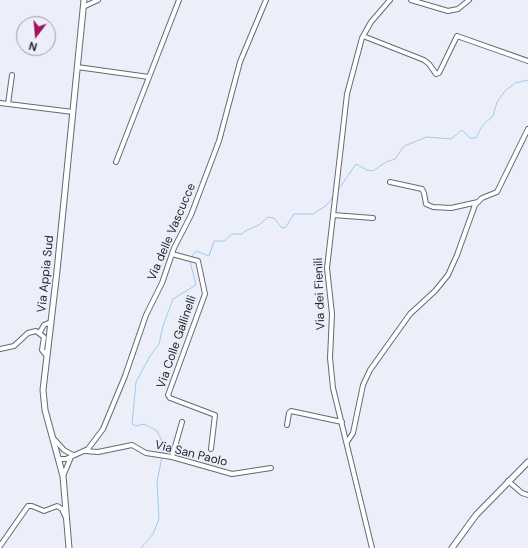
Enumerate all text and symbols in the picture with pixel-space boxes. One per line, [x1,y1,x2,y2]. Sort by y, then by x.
north arrow [16,16,56,56]
text: N [27,39,39,54]
street label: Via delle Vascucce [145,181,199,283]
street label: Via Appia Sud [35,235,57,313]
street label: Via dei Fienili [312,258,328,330]
street label: Via Colle Gallinelli [154,294,200,390]
street label: Via San Paolo [153,438,229,470]

